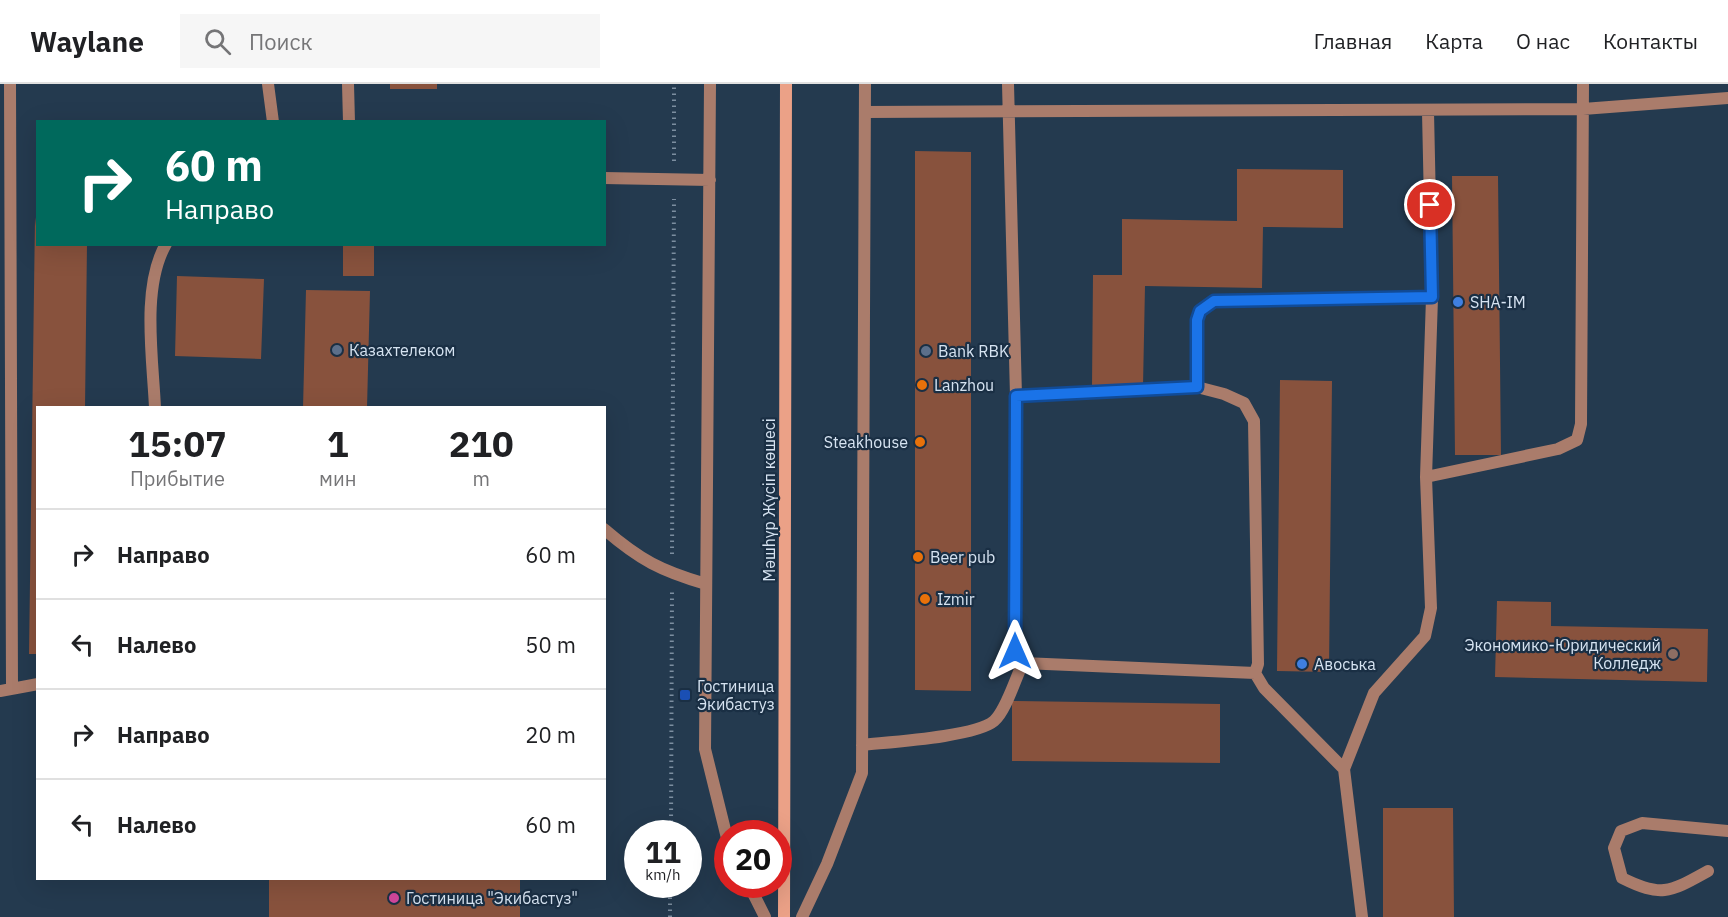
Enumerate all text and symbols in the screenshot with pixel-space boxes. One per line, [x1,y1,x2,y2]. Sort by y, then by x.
search box [180,14,600,68]
text: Waylane [30,23,144,60]
icon: search [201,25,234,58]
text: Поиск [249,27,313,56]
text: Главная [1314,27,1392,55]
text: Карта [1425,27,1483,55]
text: О нас [1516,27,1570,55]
text: Контакты [1603,27,1698,55]
text: 60 m [165,138,263,193]
icon: right [66,144,144,222]
pin [1404,179,1455,230]
icon: arrive [1413,188,1446,221]
text: Направо [165,191,274,226]
place label: SHA-IM [1470,292,1526,312]
marker: SHA-IM [1451,295,1465,309]
place label: Казахтелеком [349,340,455,360]
place label: Bank RBK [938,341,1009,361]
marker: Казахтелеком [330,343,344,357]
marker: Bank RBK [919,344,933,358]
place label: Lanzhou [934,375,994,395]
marker: Lanzhou [915,378,929,392]
street label: Мәшһүр Жүсіп көшесі [759,418,779,582]
text: 15:07 [128,420,227,467]
text: 1 [327,420,349,467]
text: 210 [449,420,514,467]
place label: Steakhouse [824,432,908,452]
marker: Steakhouse [913,435,927,449]
text: Прибытие [130,465,225,492]
text: мин [319,465,356,492]
text: m [472,465,490,492]
icon: right [66,538,99,571]
text: Направо [117,540,210,569]
text: 60 m [525,540,576,569]
place label: Beer pub [930,547,995,567]
marker: Beer pub [911,550,925,564]
place label: Izmir [937,589,975,609]
marker: Izmir [918,592,932,606]
position arrow [983,619,1047,683]
icon: left [66,628,99,661]
text: Налево [117,630,196,659]
text: 50 m [525,630,576,659]
place label: Экономико-Юридический Колледж [1464,635,1661,673]
marker: Экономико-Юридический Колледж [1666,647,1680,661]
place label: Авоська [1314,654,1376,674]
marker: Авоська [1295,657,1309,671]
place label: Гостиница Экибастуз [697,676,775,714]
marker: Гостиница Экибастуз [678,688,692,702]
icon: right [66,718,99,751]
text: Направо [117,720,210,749]
text: 20 m [525,720,576,749]
icon: left [66,808,99,841]
text: Налево [117,810,196,839]
text: 60 m [525,810,576,839]
speed limit sign: 20 [714,820,792,898]
text: 11 [645,832,681,871]
text: km/h [645,865,681,884]
place label: Гостиница "Экибастуз" [406,888,578,908]
marker: Гостиница "Экибастуз" [387,891,401,905]

